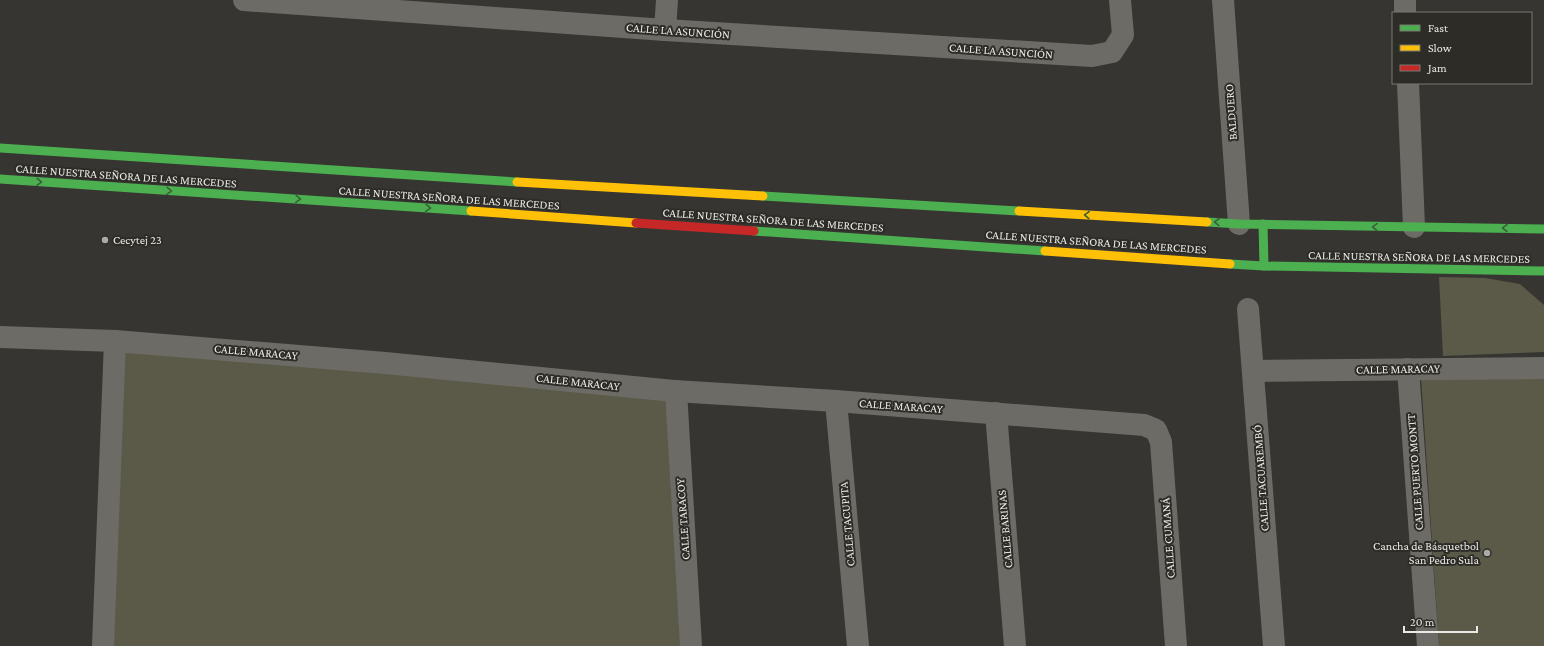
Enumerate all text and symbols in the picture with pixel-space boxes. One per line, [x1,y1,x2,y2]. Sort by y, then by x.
legend [1392,12,1532,84]
street label: CALLE LA ASUNCIÓN [625,20,731,42]
text: Fast [1428,21,1449,35]
street label: CALLE LA ASUNCIÓN [948,40,1054,62]
text: Slow [1428,41,1452,55]
text: Jam [1427,61,1447,75]
street label: BALDUERO [1222,83,1240,141]
street label: CALLE NUESTRA SEÑORA DE LAS MERCEDES [15,161,237,191]
one-way arrow [36,177,42,186]
street label: CALLE NUESTRA SEÑORA DE LAS MERCEDES [338,183,560,213]
one-way arrow [166,186,172,195]
one-way arrow [295,195,301,204]
one-way arrow [425,204,431,213]
street label: CALLE NUESTRA SEÑORA DE LAS MERCEDES [662,205,884,235]
one-way arrow [1084,210,1090,219]
one-way arrow [1214,218,1220,227]
one-way arrow [1372,222,1378,231]
one-way arrow [1502,224,1508,233]
street label: CALLE NUESTRA SEÑORA DE LAS MERCEDES [985,227,1207,257]
place label: Cecytej 23 [113,233,162,247]
marker: Cecytej 23 [100,235,110,245]
street label: CALLE NUESTRA SEÑORA DE LAS MERCEDES [1308,248,1530,266]
street label: CALLE MARACAY [214,341,299,363]
street label: CALLE MARACAY [1356,361,1441,377]
street label: CALLE MARACAY [535,371,621,393]
street label: CALLE MARACAY [859,396,944,416]
street label: CALLE PUERTO MONTT [1404,413,1426,531]
street label: CALLE TACUAREMBÓ [1250,424,1272,532]
street label: CALLE TARACOY [673,477,693,560]
street label: CALLE TACUPITA [836,481,858,567]
street label: CALLE BARINAS [995,489,1015,569]
street label: CALLE CUMANÁ [1158,497,1178,579]
place label: Cancha de Básquetbol San Pedro Sula [1373,539,1479,567]
marker: Cancha de Básquetbol San Pedro Sula [1482,548,1492,558]
scale bar [1404,608,1477,634]
text: 20 m [1410,615,1435,629]

